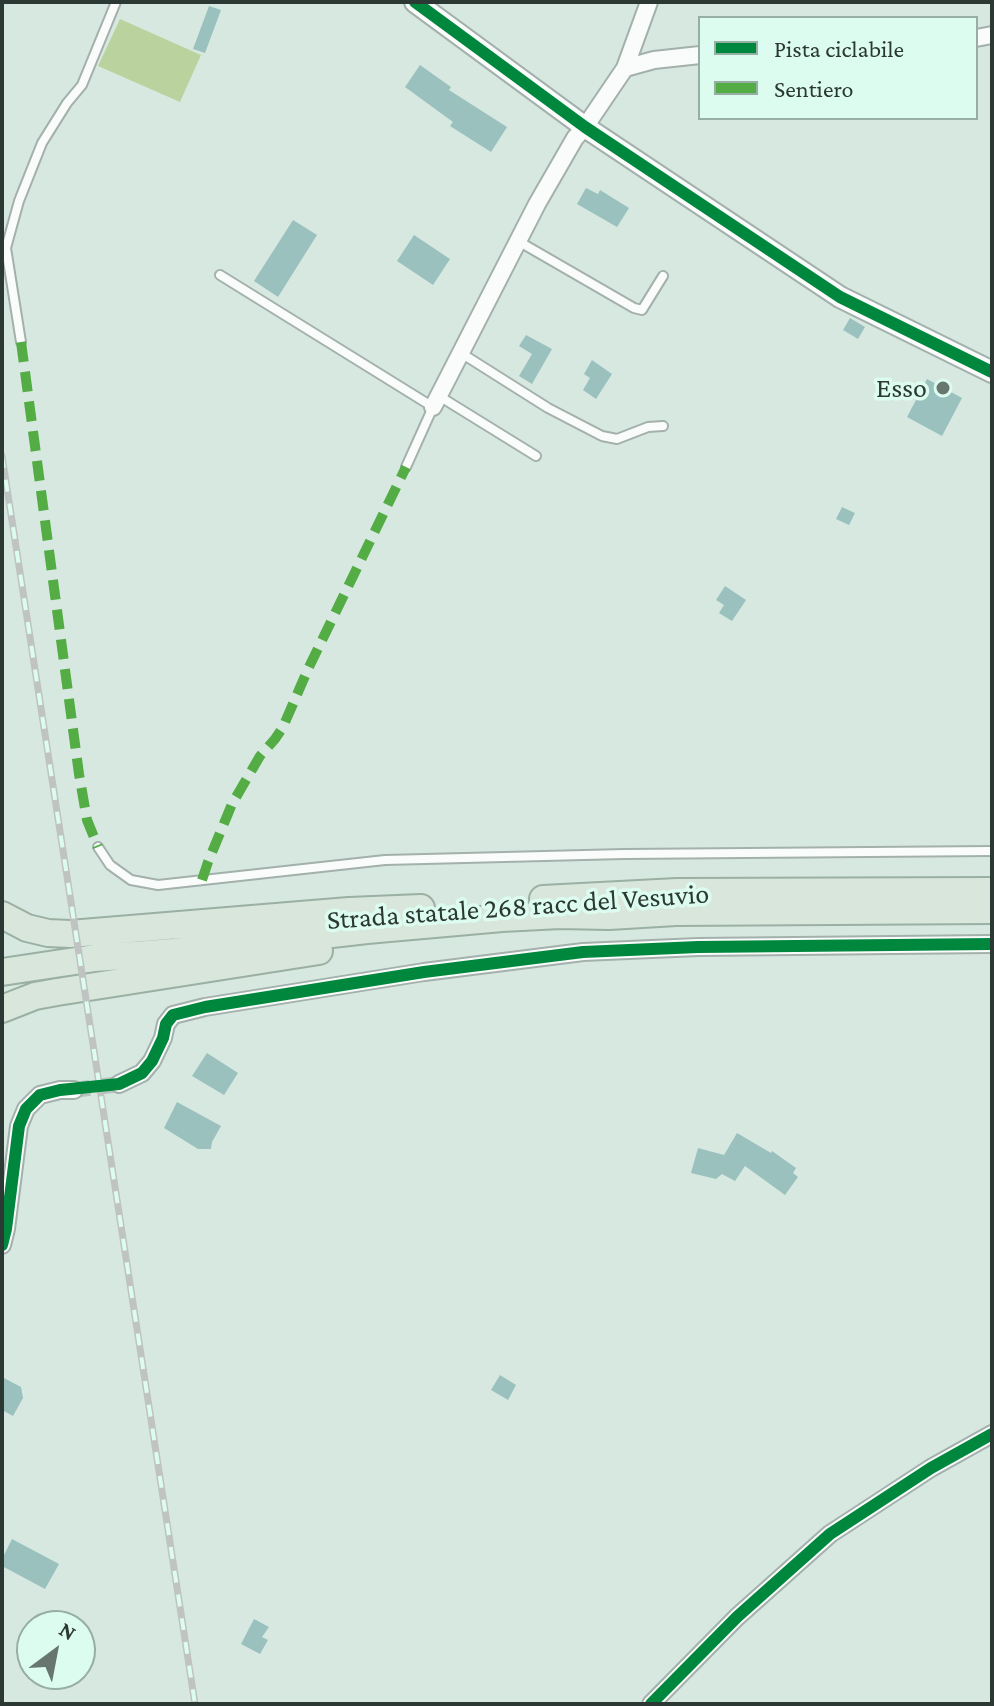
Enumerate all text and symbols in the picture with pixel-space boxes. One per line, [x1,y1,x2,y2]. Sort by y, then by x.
legend [698,16,978,120]
text: Pista ciclabile [774,35,904,62]
text: Sentiero [774,75,853,102]
place label: Esso [876,371,927,405]
marker: Esso [934,379,952,397]
street label: Strada statale 268 racc del Vesuvio [326,877,710,937]
north arrow [16,1610,96,1690]
text: N [55,1616,81,1645]

